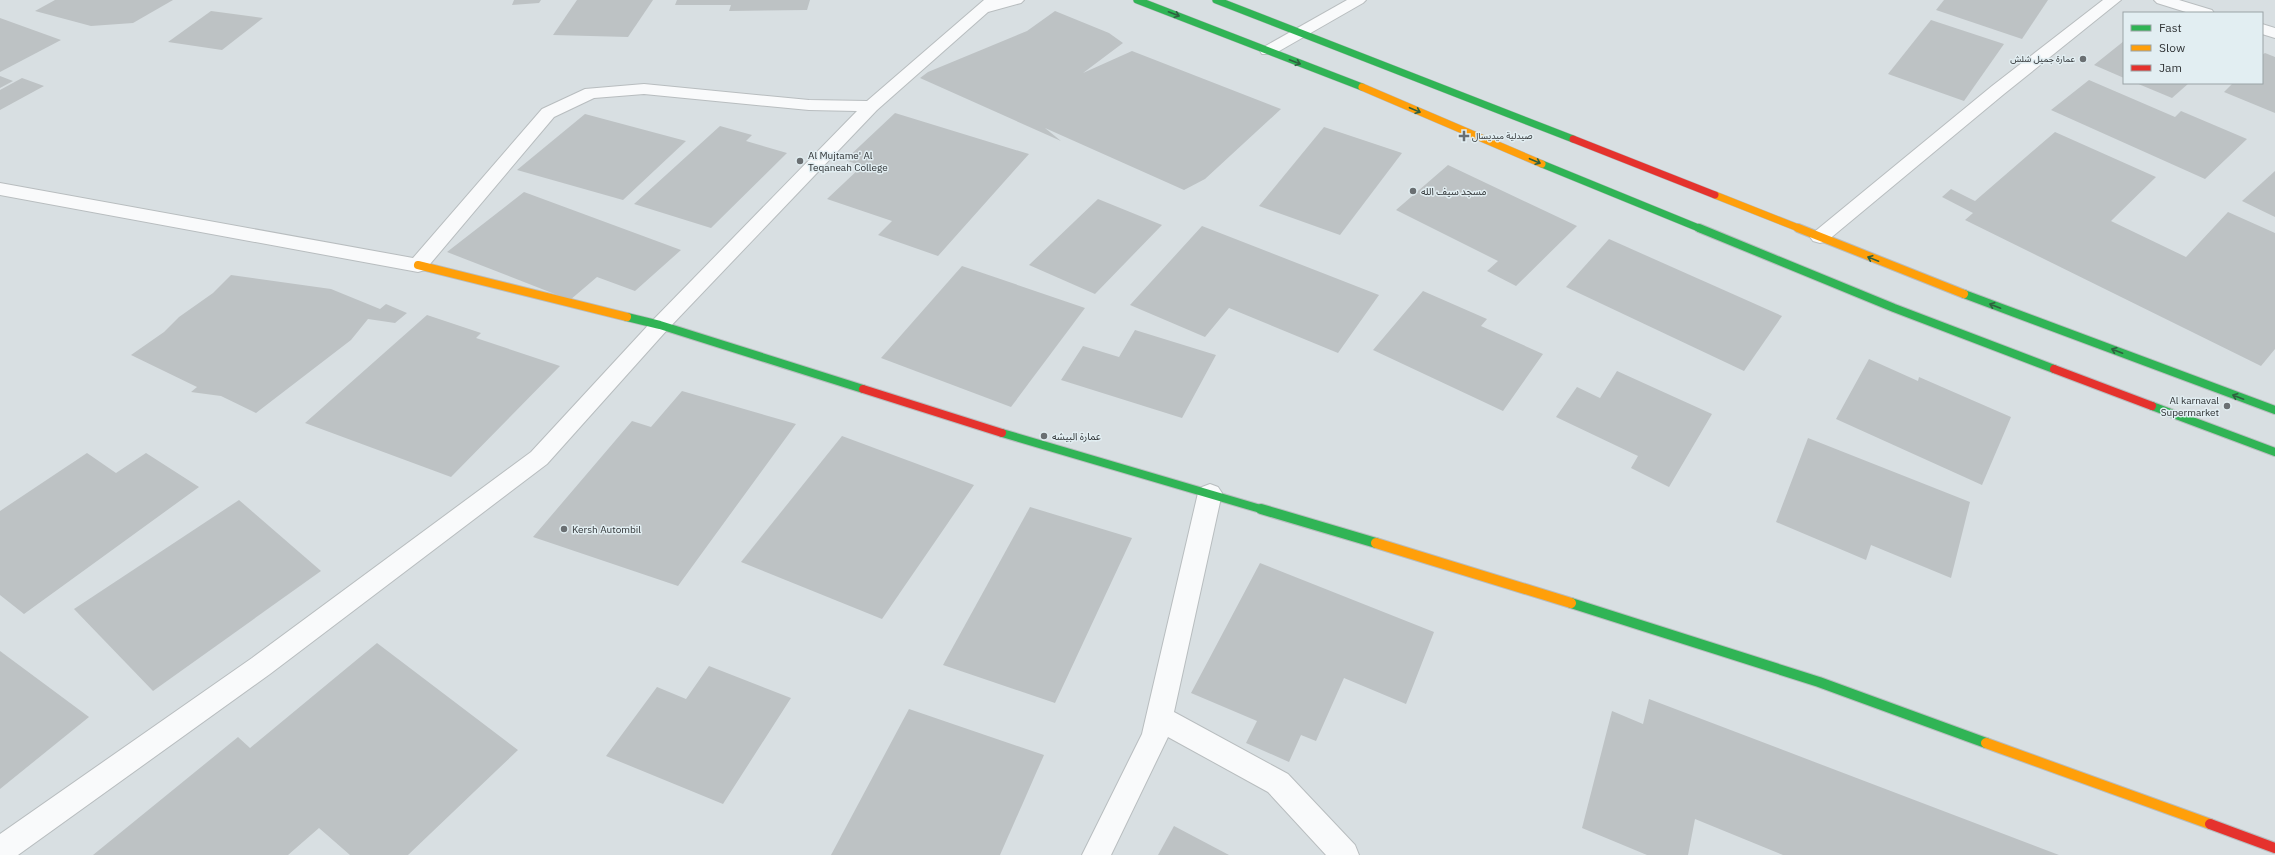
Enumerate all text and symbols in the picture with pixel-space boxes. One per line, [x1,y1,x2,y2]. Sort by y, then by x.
one-way arrow [1167,11,1179,19]
legend [2123,12,2263,84]
text: Fast [2159,20,2182,35]
text: Slow [2159,40,2185,55]
place label: عمارة جميل شلش [2010,53,2075,65]
marker: عمارة جميل شلش [2078,54,2088,64]
one-way arrow [1288,58,1300,66]
text: Jam [2159,60,2182,75]
one-way arrow [1409,107,1421,114]
place label: صيدلية ميديسال [1472,130,1533,142]
marker: صيدلية ميديسال [1459,131,1469,141]
place label: Al Mujtame' Al Teqaneah College [808,149,888,174]
marker: Al Mujtame' Al Teqaneah College [795,156,805,166]
one-way arrow [1529,157,1541,165]
place label: مسجد سيف الله [1421,185,1487,198]
marker: مسجد سيف الله [1408,186,1418,196]
one-way arrow [1868,255,1880,262]
one-way arrow [1989,301,2001,309]
one-way arrow [2111,347,2123,355]
one-way arrow [2233,392,2245,400]
place label: Al karnaval Supermarket [2161,394,2219,419]
marker: Al karnaval Supermarket [2222,401,2232,411]
place label: عمارة البيشه [1052,430,1101,443]
marker: عمارة البيشه [1039,431,1049,441]
place label: Kersh Autombil [572,523,641,536]
marker: Kersh Autombil [559,524,569,534]

